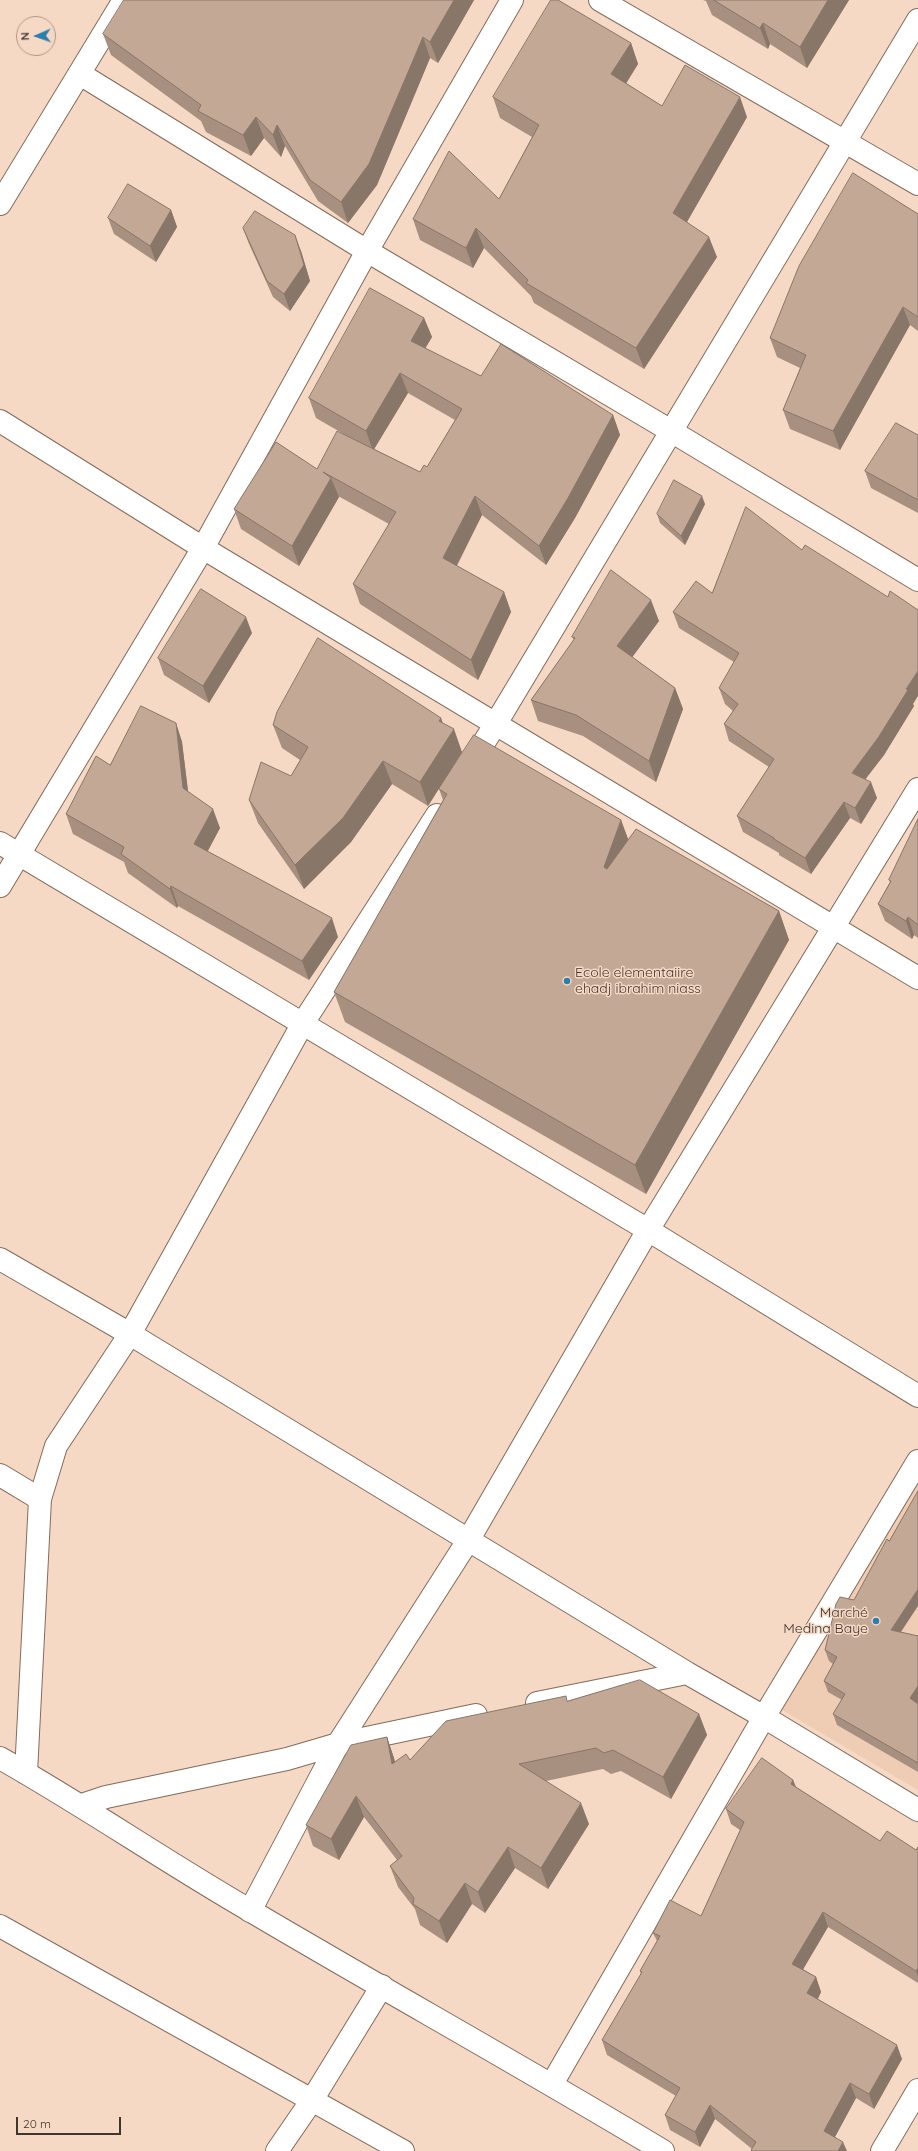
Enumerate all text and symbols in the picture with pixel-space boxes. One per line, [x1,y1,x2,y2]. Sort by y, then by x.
north arrow [16,16,56,56]
text: N [18,32,32,41]
place label: Ecole elementaiire ehadj ibrahim niass [575,965,701,998]
marker: Ecole elementaiire ehadj ibrahim niass [562,976,572,986]
place label: Marché Medina Baye [783,1605,868,1638]
marker: Marché Medina Baye [871,1616,881,1626]
scale bar [18,2109,123,2135]
text: 20 m [23,2116,51,2131]

